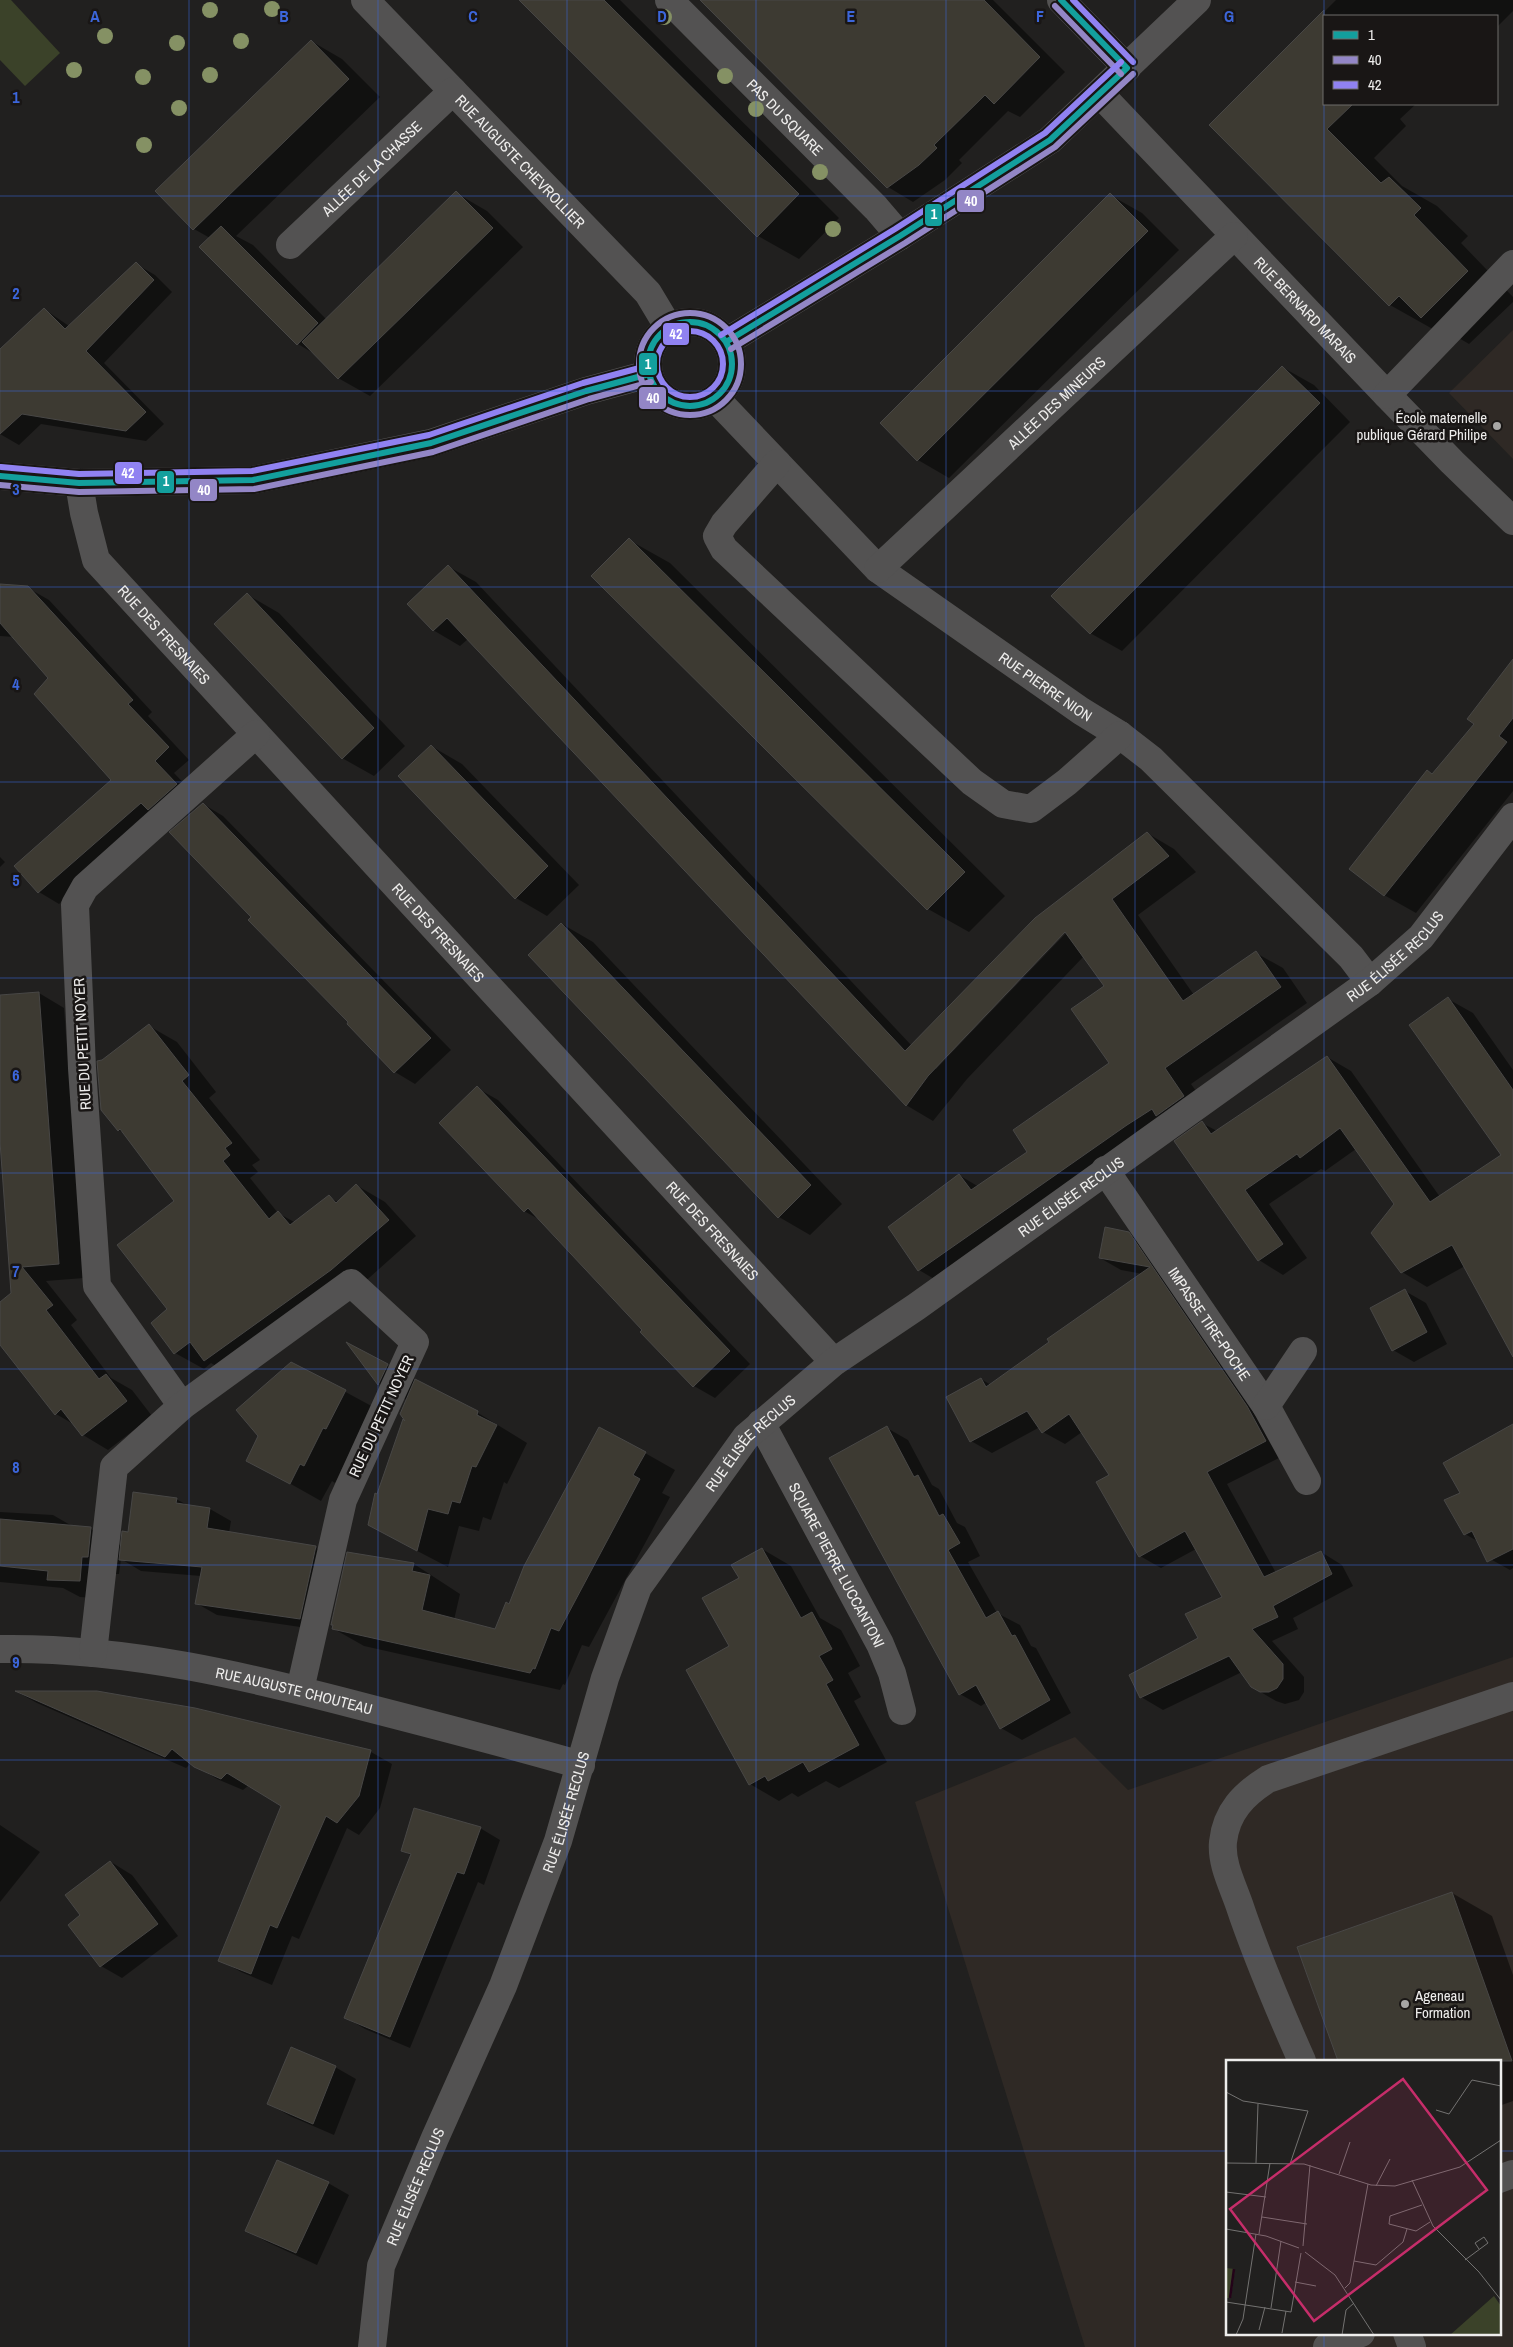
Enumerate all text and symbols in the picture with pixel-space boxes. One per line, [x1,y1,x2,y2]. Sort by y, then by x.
text: A [90,5,100,27]
text: B [279,5,289,27]
text: C [468,5,478,27]
text: D [657,5,667,27]
text: E [847,5,856,27]
text: F [1036,5,1044,27]
text: G [1224,5,1234,27]
legend [1323,15,1498,105]
text: 1 [1368,24,1375,45]
text: 40 [1368,49,1382,70]
street label: PAS DU SQUARE [743,74,828,160]
text: 42 [1368,74,1382,95]
text: 1 [12,86,20,108]
street label: RUE AUGUSTE CHEVROLLIER [451,90,590,233]
street label: ALLÉE DE LA CHASSE [316,116,426,221]
line badge: 40 [956,189,985,213]
text: 40 [965,192,977,210]
line badge: 1 [924,203,943,227]
text: 1 [931,205,938,223]
street label: RUE BERNARD MARAIS [1250,252,1362,368]
text: 2 [12,282,20,304]
line badge: 42 [662,322,690,346]
text: 42 [670,325,682,343]
street label: ALLÉE DES MINEURS [1002,351,1110,454]
line badge: 1 [638,352,658,376]
text: 1 [645,355,652,373]
line badge: 40 [638,386,667,410]
text: 40 [647,389,659,407]
place label: École maternelle publique Gérard Philipe [1356,407,1487,445]
marker: École maternelle publique Gérard Philipe [1491,420,1503,432]
line badge: 42 [114,461,143,485]
text: 42 [122,464,134,482]
line badge: 1 [156,470,175,494]
text: 1 [163,472,170,490]
text: 3 [12,478,20,500]
line badge: 40 [189,478,218,502]
text: 40 [198,481,210,499]
street label: RUE DES FRESNAIES [113,580,216,689]
street label: RUE PIERRE NION [995,646,1097,726]
text: 4 [12,673,20,695]
text: 5 [12,869,20,891]
street label: RUE DES FRESNAIES [388,878,490,987]
street label: RUE ÉLISÉE RECLUS [1342,906,1448,1006]
street label: RUE DU PETIT NOYER [68,977,96,1111]
text: 6 [12,1064,20,1086]
street label: RUE ÉLISÉE RECLUS [1013,1151,1128,1241]
street label: RUE DES FRESNAIES [662,1176,764,1285]
text: 7 [12,1260,20,1282]
street label: IMPASSE TIRE-POCHE [1164,1263,1256,1385]
street label: RUE DU PETIT NOYER [344,1351,419,1480]
street label: RUE ÉLISÉE RECLUS [700,1389,800,1495]
text: 8 [12,1456,20,1478]
street label: SQUARE PIERRE LUCCANTONI [784,1479,891,1650]
text: 9 [12,1651,20,1673]
street label: RUE AUGUSTE CHOUTEAU [214,1661,375,1719]
street label: RUE ÉLISÉE RECLUS [536,1749,594,1876]
place label: Ageneau Formation [1414,1985,1470,2023]
marker: Ageneau Formation [1399,1998,1411,2010]
inset map [1226,2060,1500,2334]
street label: RUE ÉLISÉE RECLUS [380,2124,449,2248]

